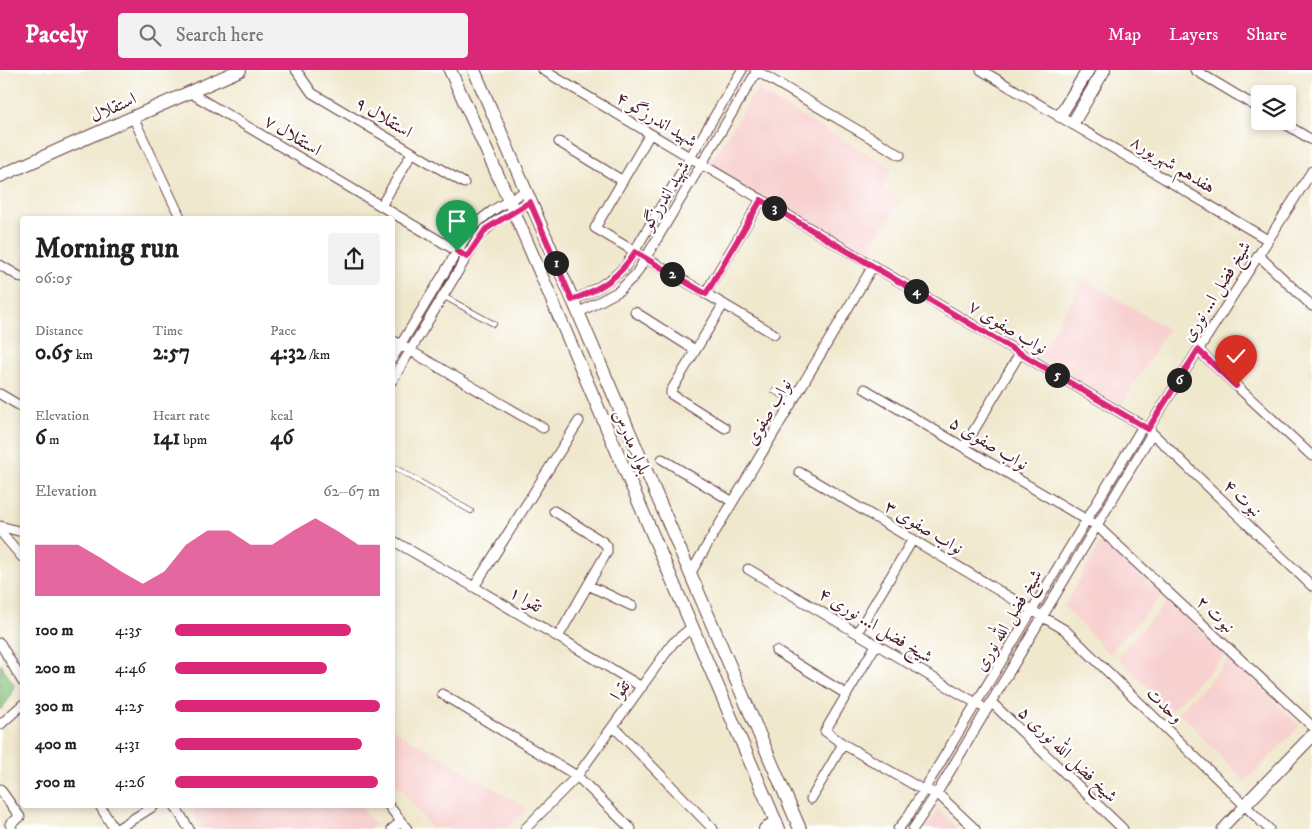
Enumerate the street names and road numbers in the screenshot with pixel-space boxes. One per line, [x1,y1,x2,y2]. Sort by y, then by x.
street label: شهید اندرزگو ۴ [612,87,701,153]
street label: استقلال [87,88,140,128]
street label: استقلال ۹ [351,92,416,144]
street label: استقلال ۷ [260,110,325,162]
street label: هفدهم شهریور۸ [1124,131,1219,203]
street label: شهید اندرزگو [636,157,695,236]
street label: شیخ فضل ا... نوری [1177,237,1260,348]
street label: نواب صفوی ۷ [964,296,1051,360]
street label: نواب صفوی [741,375,797,450]
street label: بلوار مدرس [607,406,655,479]
street label: نواب صفوی ۵ [945,412,1032,476]
street label: نبوت ۴ [1218,475,1266,522]
street label: نواب صفوی ۳ [880,496,967,560]
street label: شیخ فضل الله نوری [966,563,1051,678]
street label: تقوا ۱ [505,581,547,619]
street label: شیخ فضل ا... نوری ۴ [812,583,937,672]
street label: نبوت ۲ [1191,591,1239,638]
street label: تقوا [606,675,636,705]
street label: وحدت [1141,683,1188,729]
street label: شیخ فضل‌ الله نوری ۵ [1010,699,1124,811]

